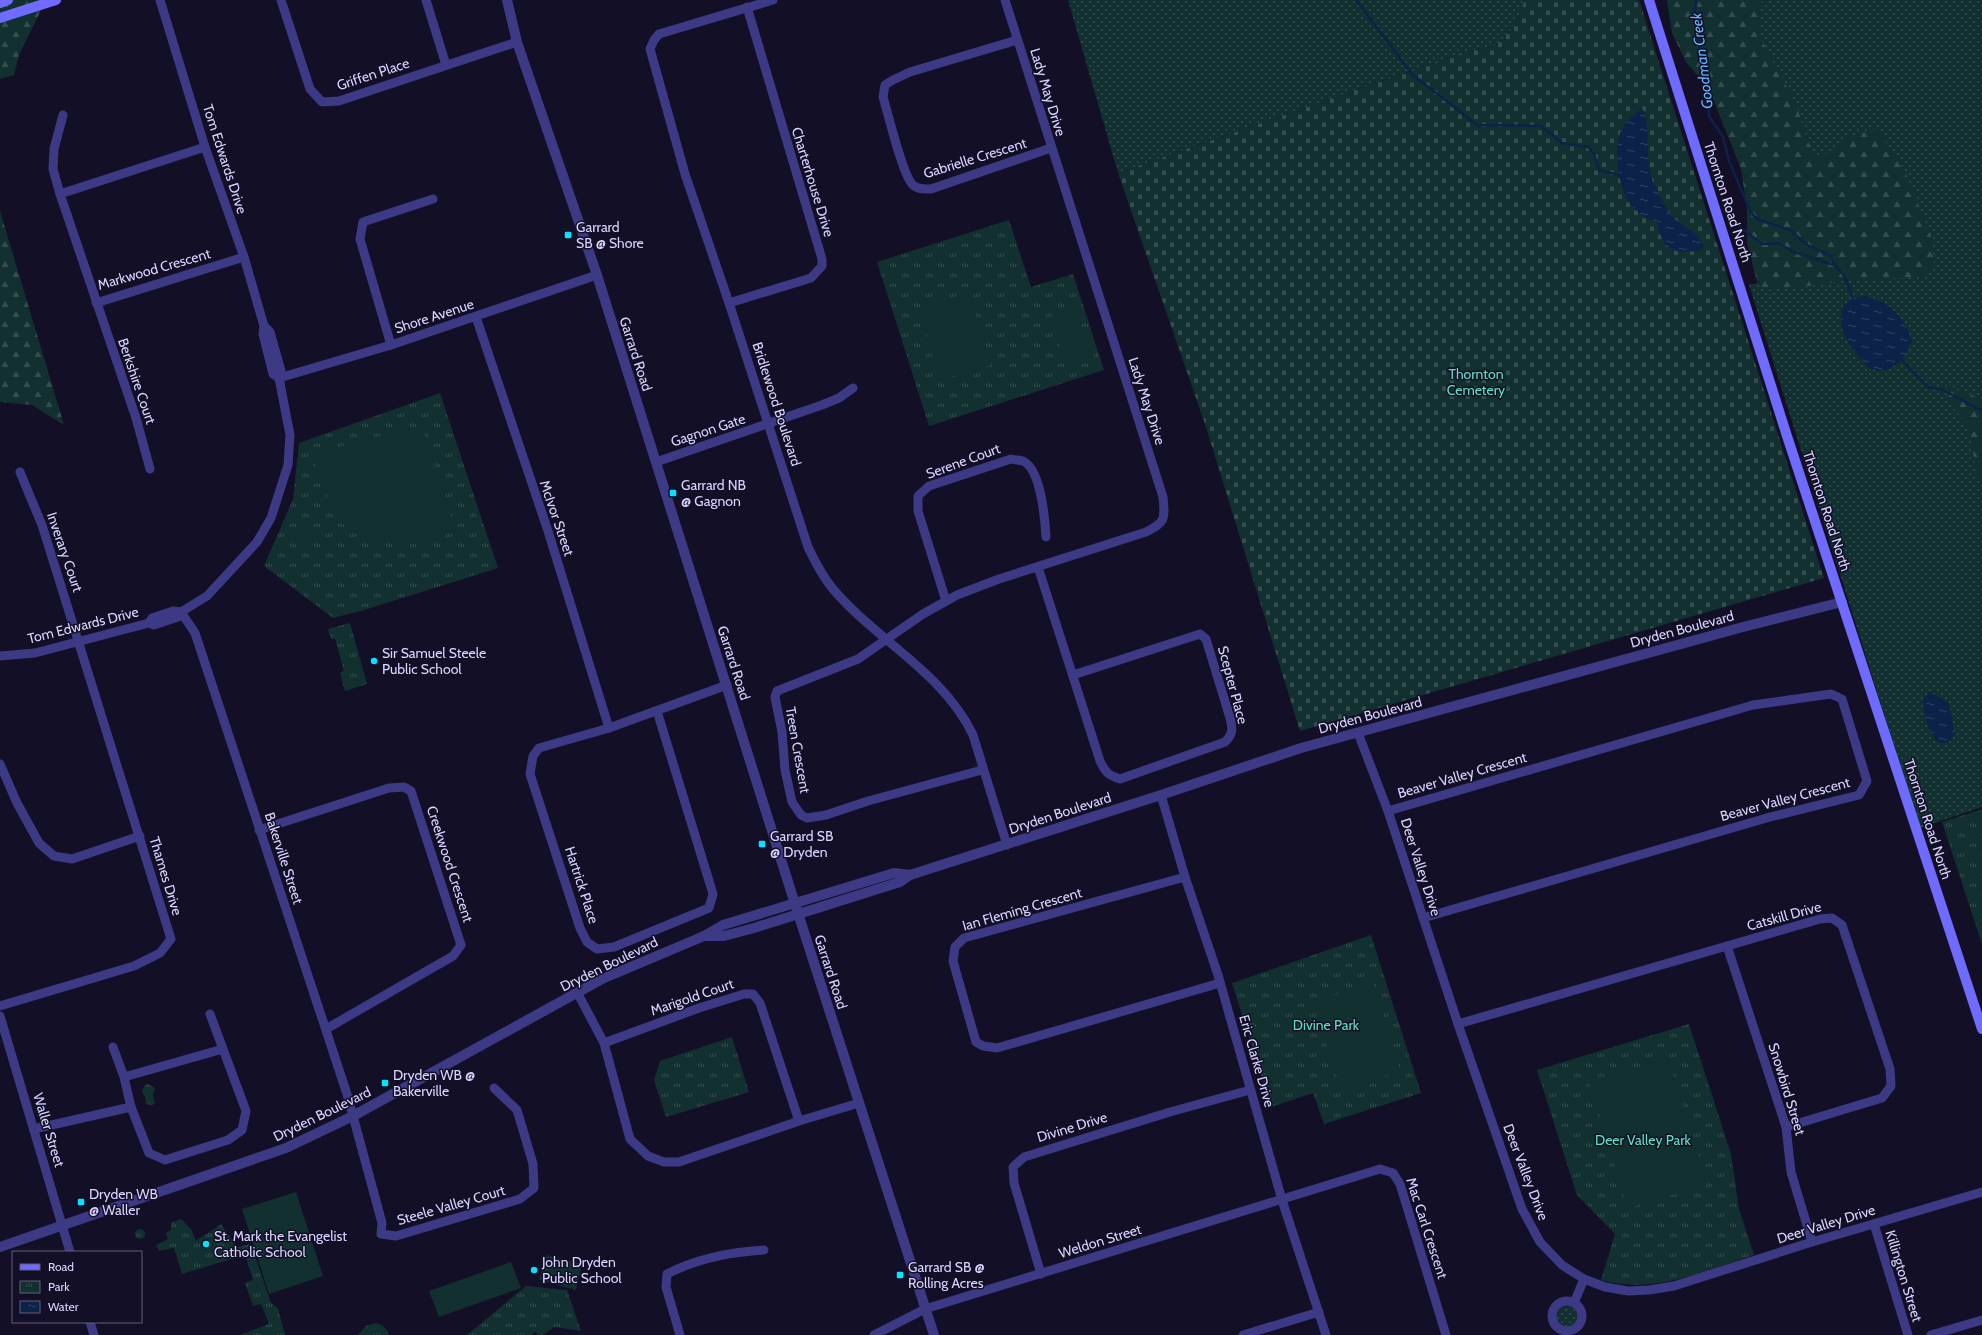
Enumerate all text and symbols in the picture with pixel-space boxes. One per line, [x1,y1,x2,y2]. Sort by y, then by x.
water label: Goodman Creek [1687,11,1717,110]
street label: Lady May Drive [1026,46,1070,138]
street label: Griffen Place [334,54,412,94]
street label: Tom Edwards Drive [199,102,251,216]
street label: Charterhouse Drive [788,125,838,239]
street label: Gabrielle Crescent [921,134,1029,182]
street label: Thornton Road North [1700,139,1756,265]
place label: Garrard SB @ Shore [576,218,644,252]
marker: Garrard SB @ Shore [563,230,573,240]
street label: Markwood Crescent [95,244,213,294]
street label: Shore Avenue [392,295,476,337]
street label: Garrard Road [616,315,656,393]
street label: Berkshire Court [114,336,160,427]
street label: Bridlewood Boulevard [748,340,806,468]
street label: Lady May Drive [1124,355,1170,447]
park label: Thornton Cemetery [1447,365,1505,399]
street label: Gagnon Gate [668,409,748,451]
street label: Serene Court [924,439,1003,483]
street label: Thornton Road North [1799,448,1855,574]
place label: Garrard NB @ Gagnon [681,476,746,510]
street label: McIvor Street [536,478,578,558]
marker: Garrard NB @ Gagnon [668,488,678,498]
street label: Inverary Court [43,510,87,595]
street label: Tom Edwards Drive [26,602,140,648]
street label: Dryden Boulevard [1628,607,1736,651]
street label: Garrard Road [714,624,754,702]
place label: Sir Samuel Steele Public School [382,644,486,678]
street label: Scepter Place [1214,644,1252,726]
marker: Sir Samuel Steele Public School [369,656,379,666]
street label: Dryden Boulevard [1316,693,1424,737]
street label: Treen Crescent [782,705,814,795]
street label: Beaver Valley Crescent [1395,748,1529,802]
street label: Thornton Road North [1900,756,1956,882]
street label: Beaver Valley Crescent [1718,773,1852,825]
street label: Dryden Boulevard [1007,788,1113,838]
street label: Creekwood Crescent [423,804,477,925]
street label: Bakerville Street [261,810,307,906]
street label: Deer Valley Drive [1397,816,1445,918]
place label: Garrard SB @ Dryden [770,827,833,861]
street label: Thames Drive [145,834,187,918]
marker: Garrard SB @ Dryden [757,839,767,849]
street label: Hartrick Place [561,844,603,926]
street label: Ian Fleming Crescent [960,883,1084,935]
street label: Catskill Drive [1745,897,1823,935]
street label: Dryden Boulevard [557,933,661,995]
street label: Garrard Road [811,933,851,1011]
street label: Marigold Court [648,974,736,1020]
street label: Eric Clarke Drive [1235,1013,1279,1109]
park label: Divine Park [1293,1016,1360,1034]
street label: Snowbird Street [1764,1041,1810,1138]
place label: Dryden WB @ Bakerville [393,1066,475,1100]
marker: Dryden WB @ Bakerville [380,1078,390,1088]
street label: Dryden Boulevard [270,1083,374,1145]
street label: Waller Street [29,1091,69,1170]
street label: Divine Drive [1035,1108,1109,1146]
street label: Deer Valley Drive [1499,1121,1553,1223]
park label: Deer Valley Park [1595,1131,1692,1149]
street label: Mac Carl Crescent [1402,1175,1452,1281]
street label: Steele Valley Court [395,1181,507,1229]
place label: Dryden WB @ Waller [89,1185,158,1219]
marker: Dryden WB @ Waller [76,1197,86,1207]
street label: Deer Valley Drive [1775,1200,1877,1248]
street label: Weldon Street [1056,1220,1144,1262]
place label: St. Mark the Evangelist Catholic School [214,1227,347,1261]
street label: Killington Street [1882,1228,1927,1324]
marker: St. Mark the Evangelist Catholic School [201,1239,211,1249]
legend [12,1251,142,1323]
place label: John Dryden Public School [541,1253,622,1287]
place label: Garrard SB @ Rolling Acres [908,1258,985,1292]
text: Road [48,1259,74,1274]
marker: John Dryden Public School [529,1265,539,1275]
marker: Garrard SB @ Rolling Acres [895,1270,905,1280]
text: Park [48,1279,70,1294]
text: Water [48,1299,79,1314]

